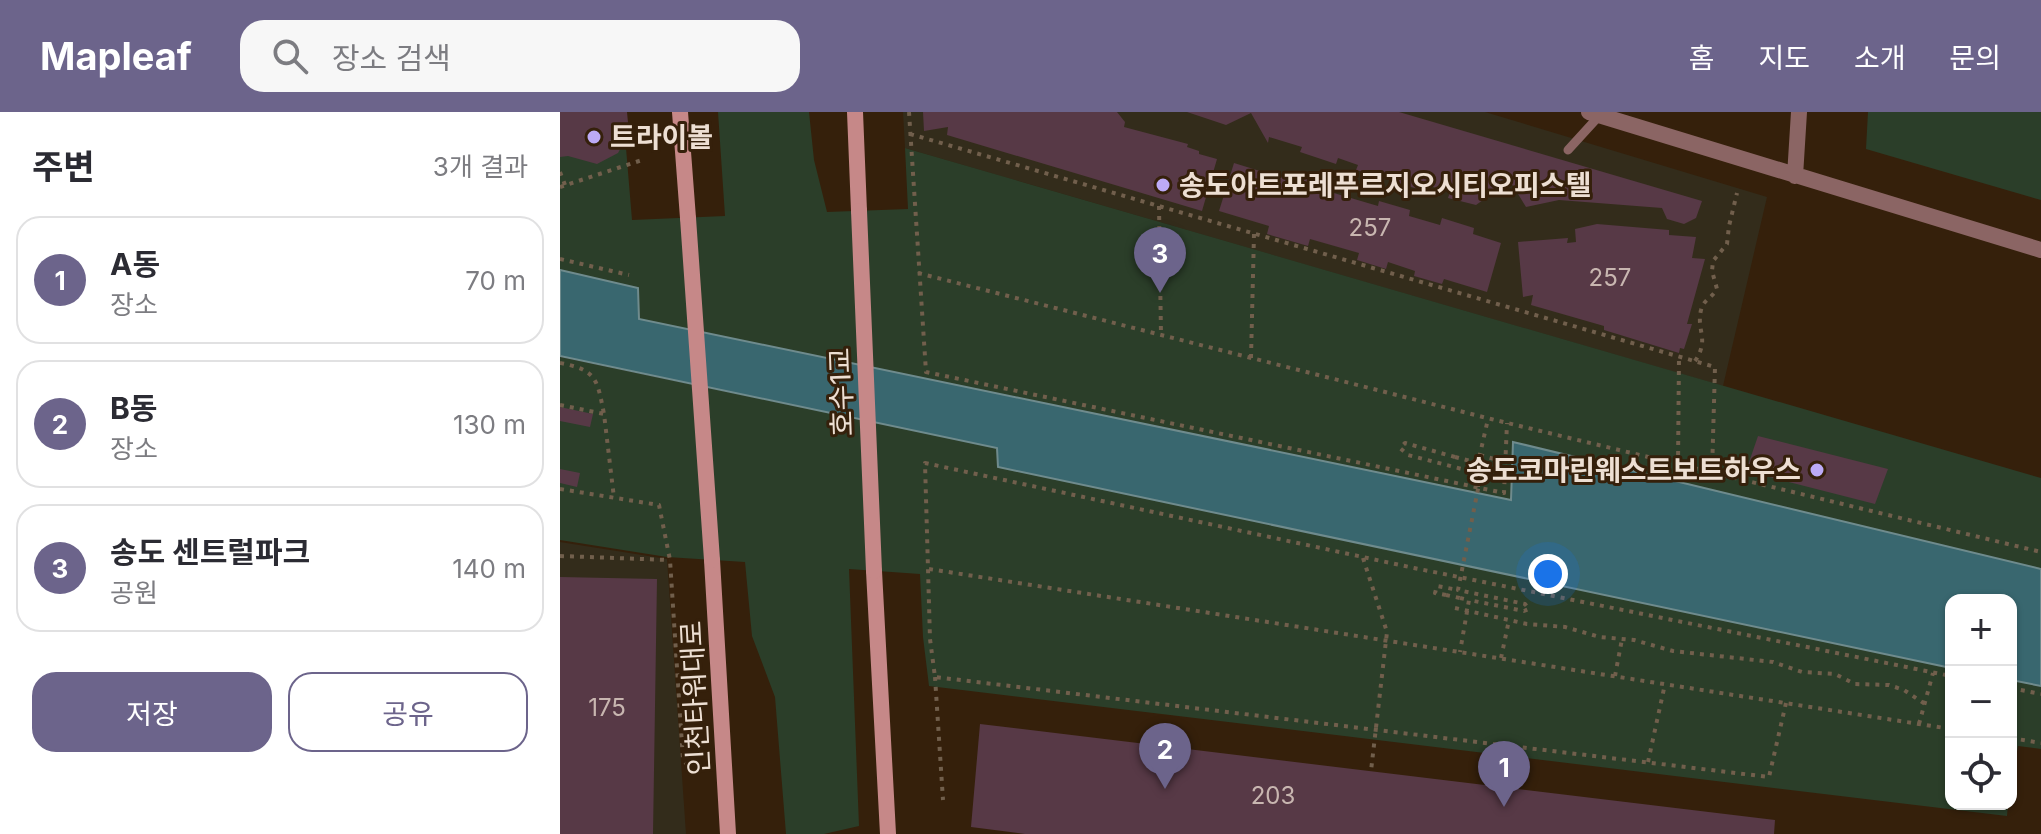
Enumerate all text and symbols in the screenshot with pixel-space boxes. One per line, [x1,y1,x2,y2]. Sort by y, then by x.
search box [240,20,800,92]
text: Mapleaf [40,33,192,79]
icon: search [268,34,312,78]
text: 장소 검색 [332,40,451,76]
text: 홈 [1689,41,1714,75]
text: 지도 [1758,41,1810,75]
text: 소개 [1854,41,1905,75]
text: 문의 [1949,41,2001,75]
place label: 트라이볼 [610,120,713,154]
marker: 트라이볼 [585,128,603,146]
text: 주변 [32,146,95,187]
text: 3개 결과 [433,151,528,182]
place label: 송도아트포레푸르지오시티오피스텔 [1179,168,1591,202]
marker: 송도아트포레푸르지오시티오피스텔 [1154,176,1172,194]
house number: 257 [1349,213,1391,242]
pin: 3 [1134,227,1186,293]
text: A동 [110,246,160,282]
house number: 257 [1589,263,1631,292]
text: 1 [54,265,66,296]
text: 70 m [465,265,526,296]
text: 장소 [110,289,158,320]
street label: 호수1교 [822,347,860,437]
text: B동 [110,390,157,426]
text: 2 [52,409,68,440]
text: 130 m [453,409,526,440]
text: 장소 [110,433,158,464]
place label: 송도코마린웨스트보트하우스 [1466,453,1801,487]
marker: 송도코마린웨스트보트하우스 [1808,461,1826,479]
text: 송도 센트럴파크 [110,534,310,570]
text: 3 [52,553,68,584]
text: 140 m [452,553,526,584]
your location [1528,554,1568,594]
text: 공원 [110,577,158,608]
map controls [1945,594,2017,810]
button: + [1945,594,2017,666]
street label: 인천타워대로 [674,620,716,776]
button: − [1945,666,2017,738]
button: 저장 [32,672,272,752]
button: 공유 [288,672,528,752]
house number: 175 [588,693,626,722]
pin: 2 [1139,723,1191,789]
button: locate [1945,738,2017,810]
pin: 1 [1478,741,1530,807]
house number: 203 [1251,781,1295,810]

